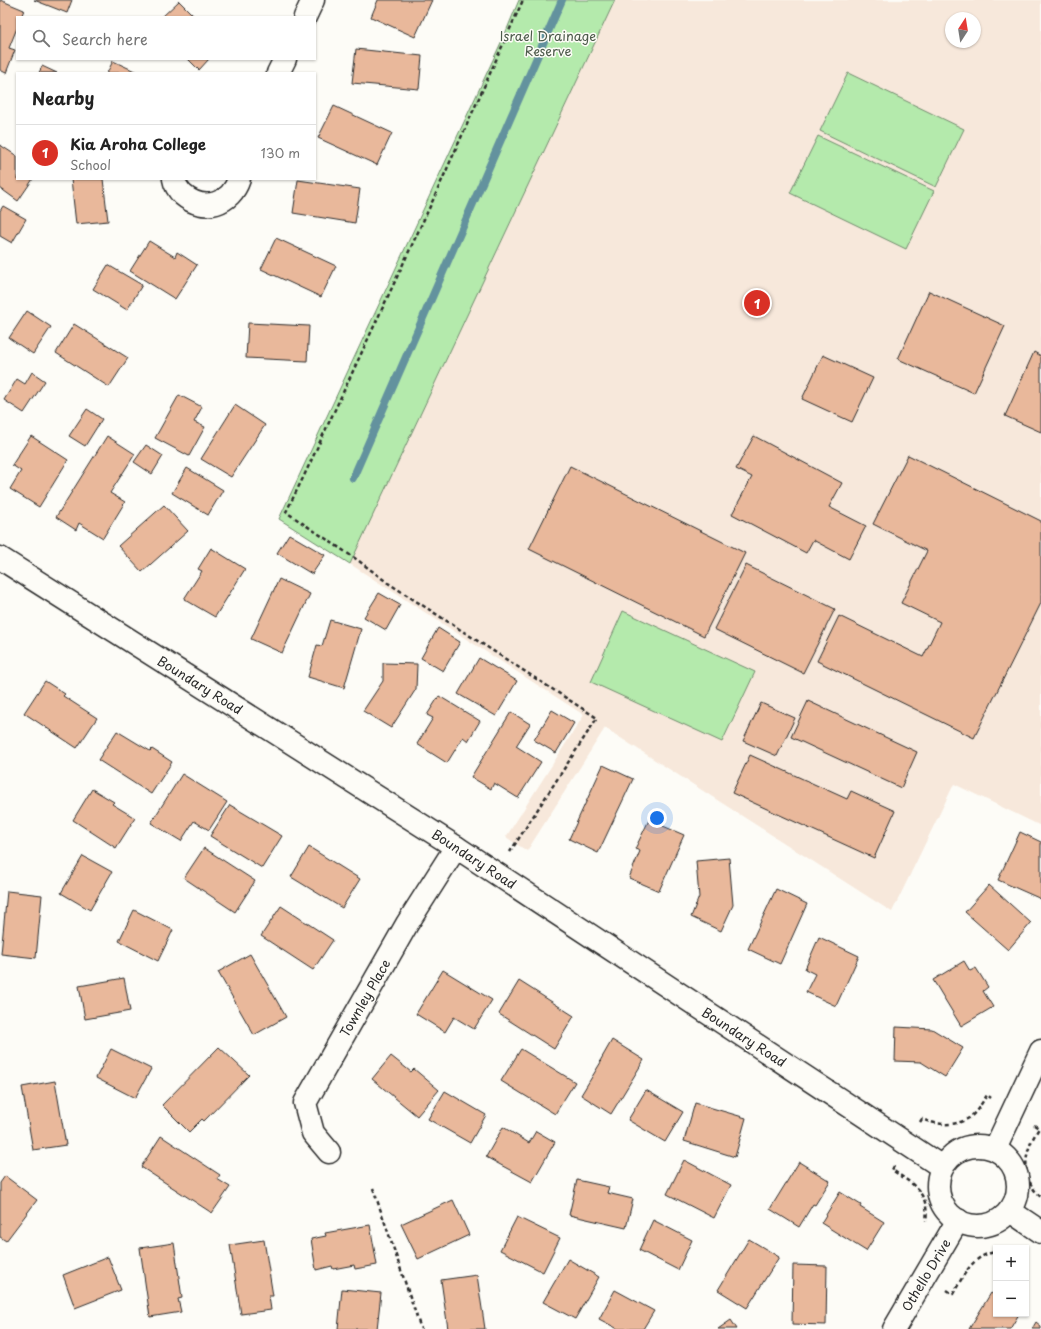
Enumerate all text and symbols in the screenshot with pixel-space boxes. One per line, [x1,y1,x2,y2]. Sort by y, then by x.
north arrow [945,12,981,48]
search box [16,16,316,60]
park label: Israel Drainage Reserve [500,26,596,60]
icon: search [30,27,52,49]
text: Search here [62,27,148,50]
text: Nearby [32,85,94,111]
text: Kia Aroha College [70,132,206,155]
text: 1 [42,143,48,162]
text: 130 m [261,143,300,162]
text: School [70,155,111,174]
pin: 1 [744,288,770,318]
street label: Boundary Road [154,651,247,718]
your location [647,808,667,828]
street label: Boundary Road [428,824,520,893]
street label: Townley Place [335,955,395,1040]
street label: Boundary Road [698,1002,790,1071]
street label: Othello Drive [896,1235,955,1315]
map controls [993,1245,1029,1317]
button: + [993,1245,1029,1281]
button: − [993,1281,1029,1317]

